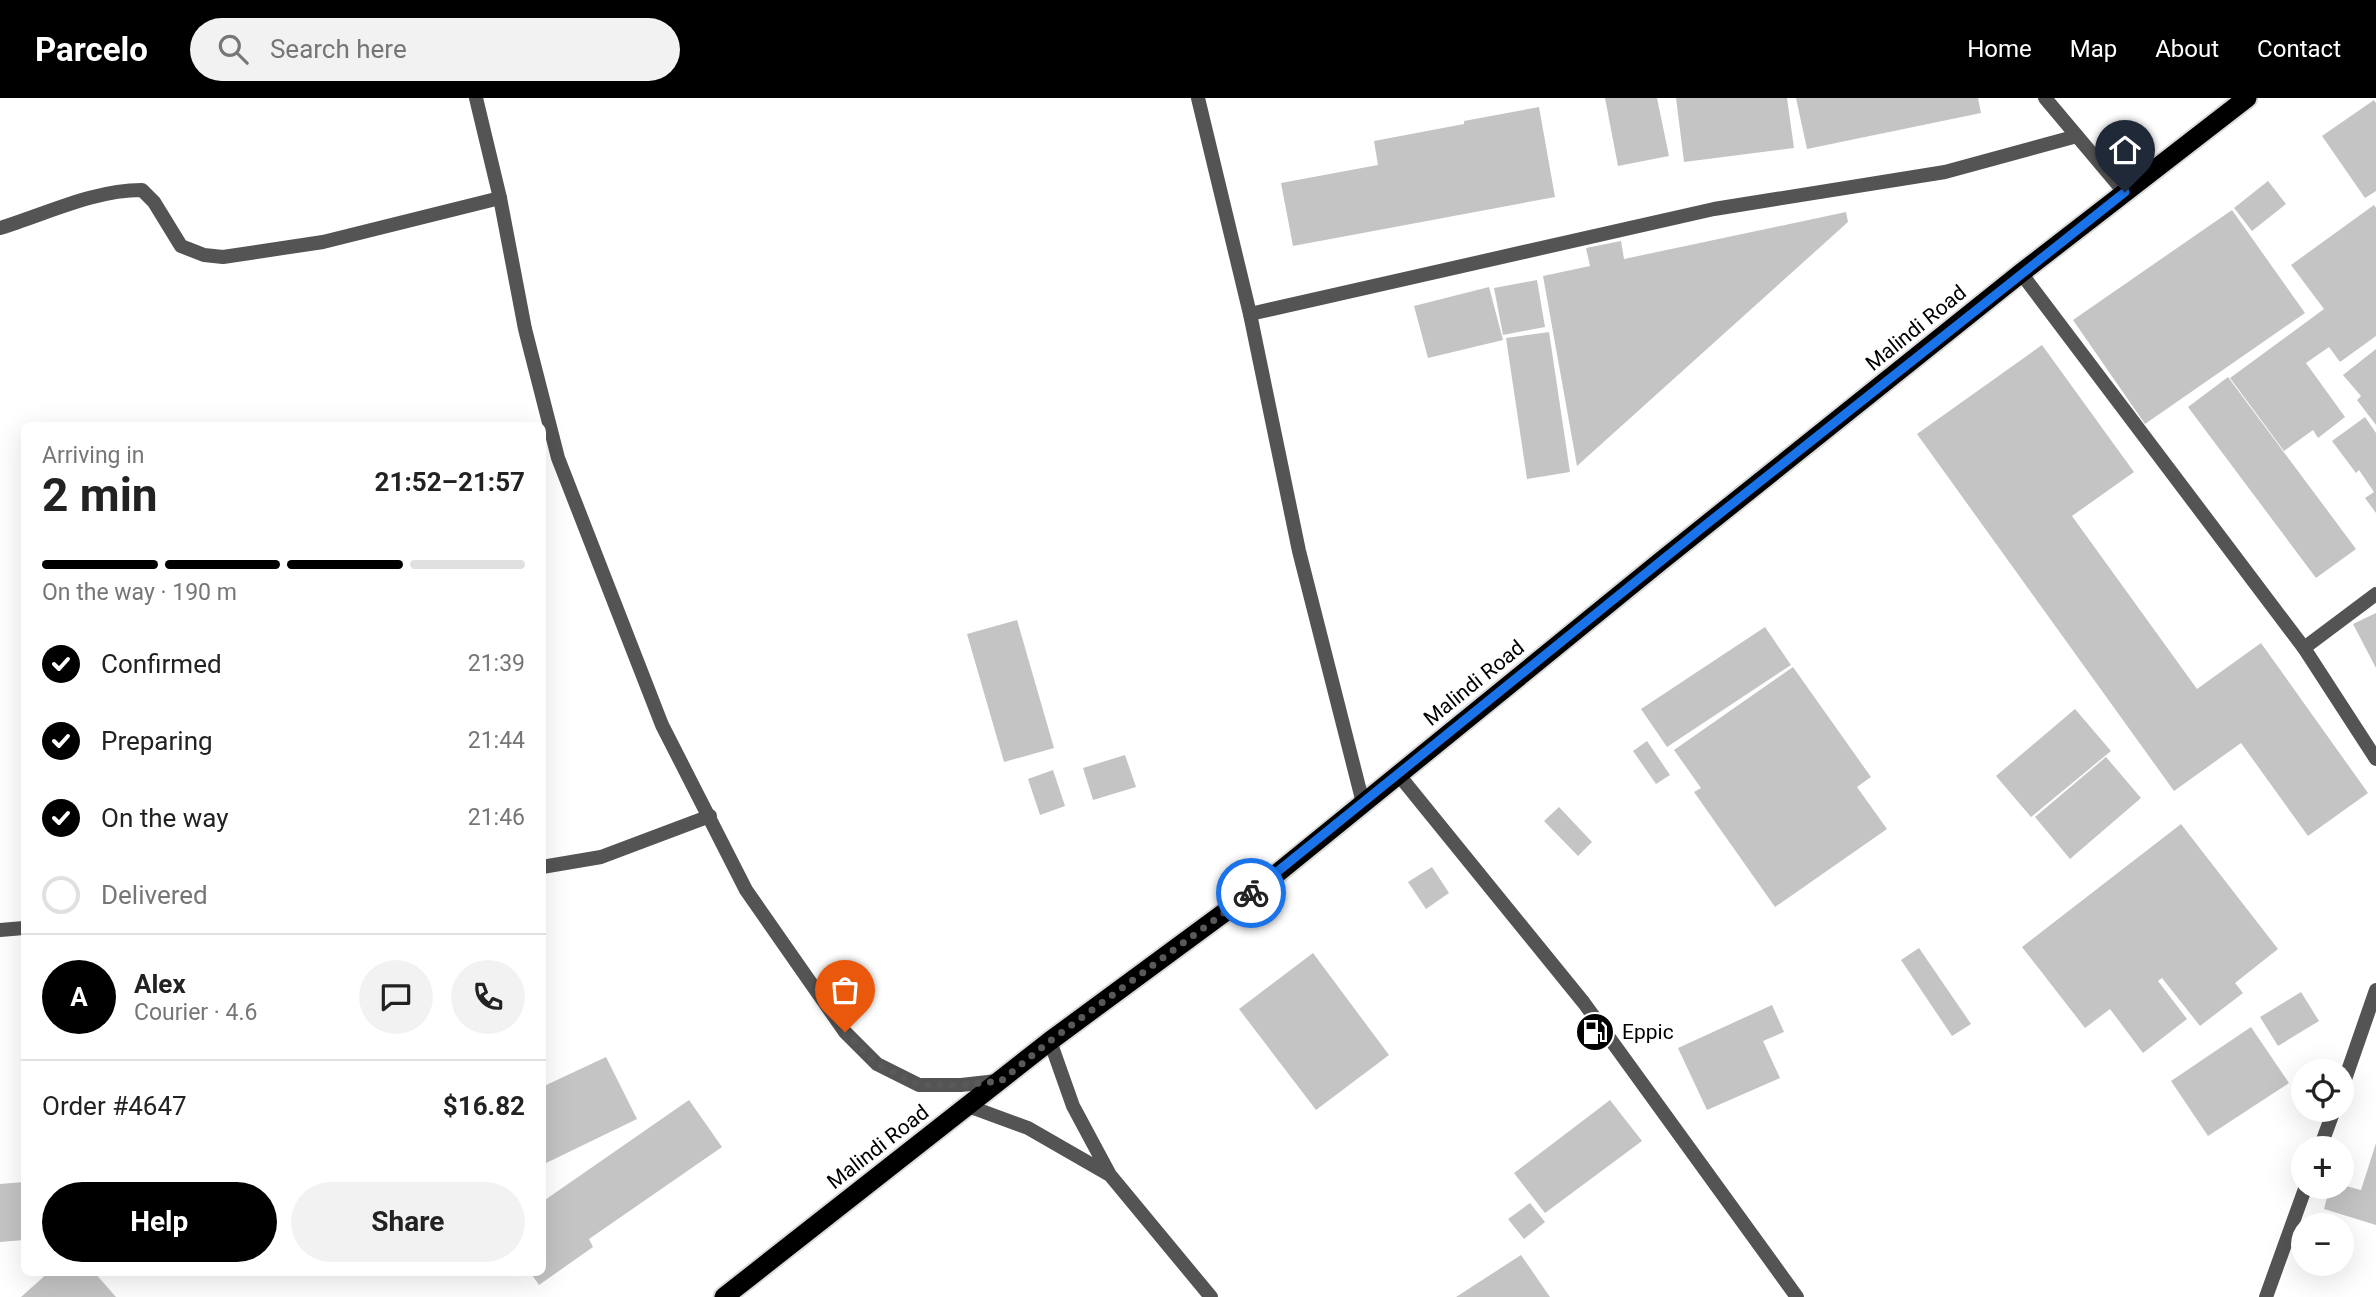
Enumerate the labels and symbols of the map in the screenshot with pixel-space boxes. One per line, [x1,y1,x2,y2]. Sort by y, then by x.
pin [2095,120,2155,192]
street label: Malindi Road [1861,280,1971,376]
street label: Malindi Road [1419,635,1529,731]
courier [1216,858,1286,928]
pin [815,960,875,1032]
fuel station icon: Eppic [1574,1011,1616,1053]
place label: Eppic [1622,1020,1674,1044]
street label: Malindi Road [823,1100,933,1194]

